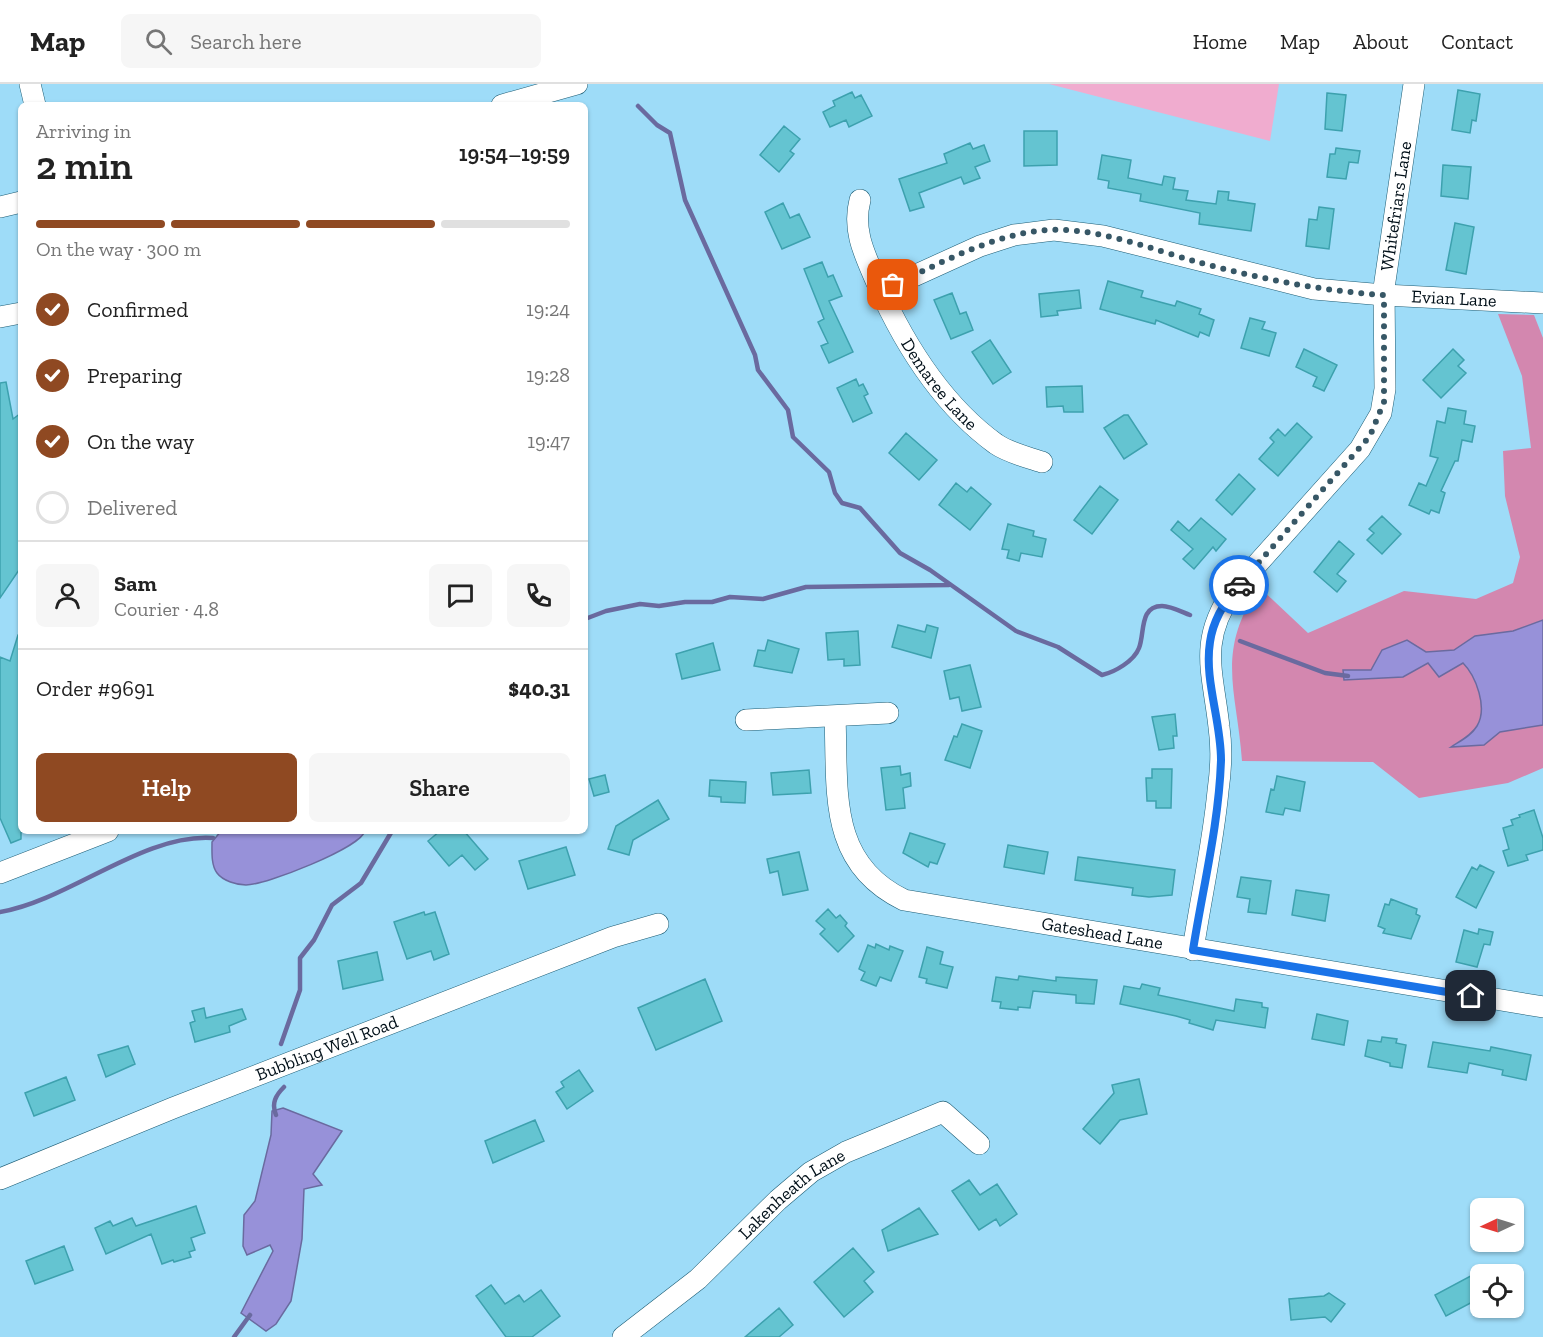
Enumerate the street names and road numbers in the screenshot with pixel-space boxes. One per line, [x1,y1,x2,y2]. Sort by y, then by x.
street label: Whitefriars Lane [1376,140,1416,272]
street label: Evian Lane [1411,285,1497,312]
street label: Demaree Lane [896,334,982,435]
street label: Gateshead Lane [1040,912,1165,954]
street label: Bubbling Well Road [253,1011,401,1086]
street label: Lakenheath Lane [734,1144,849,1244]

